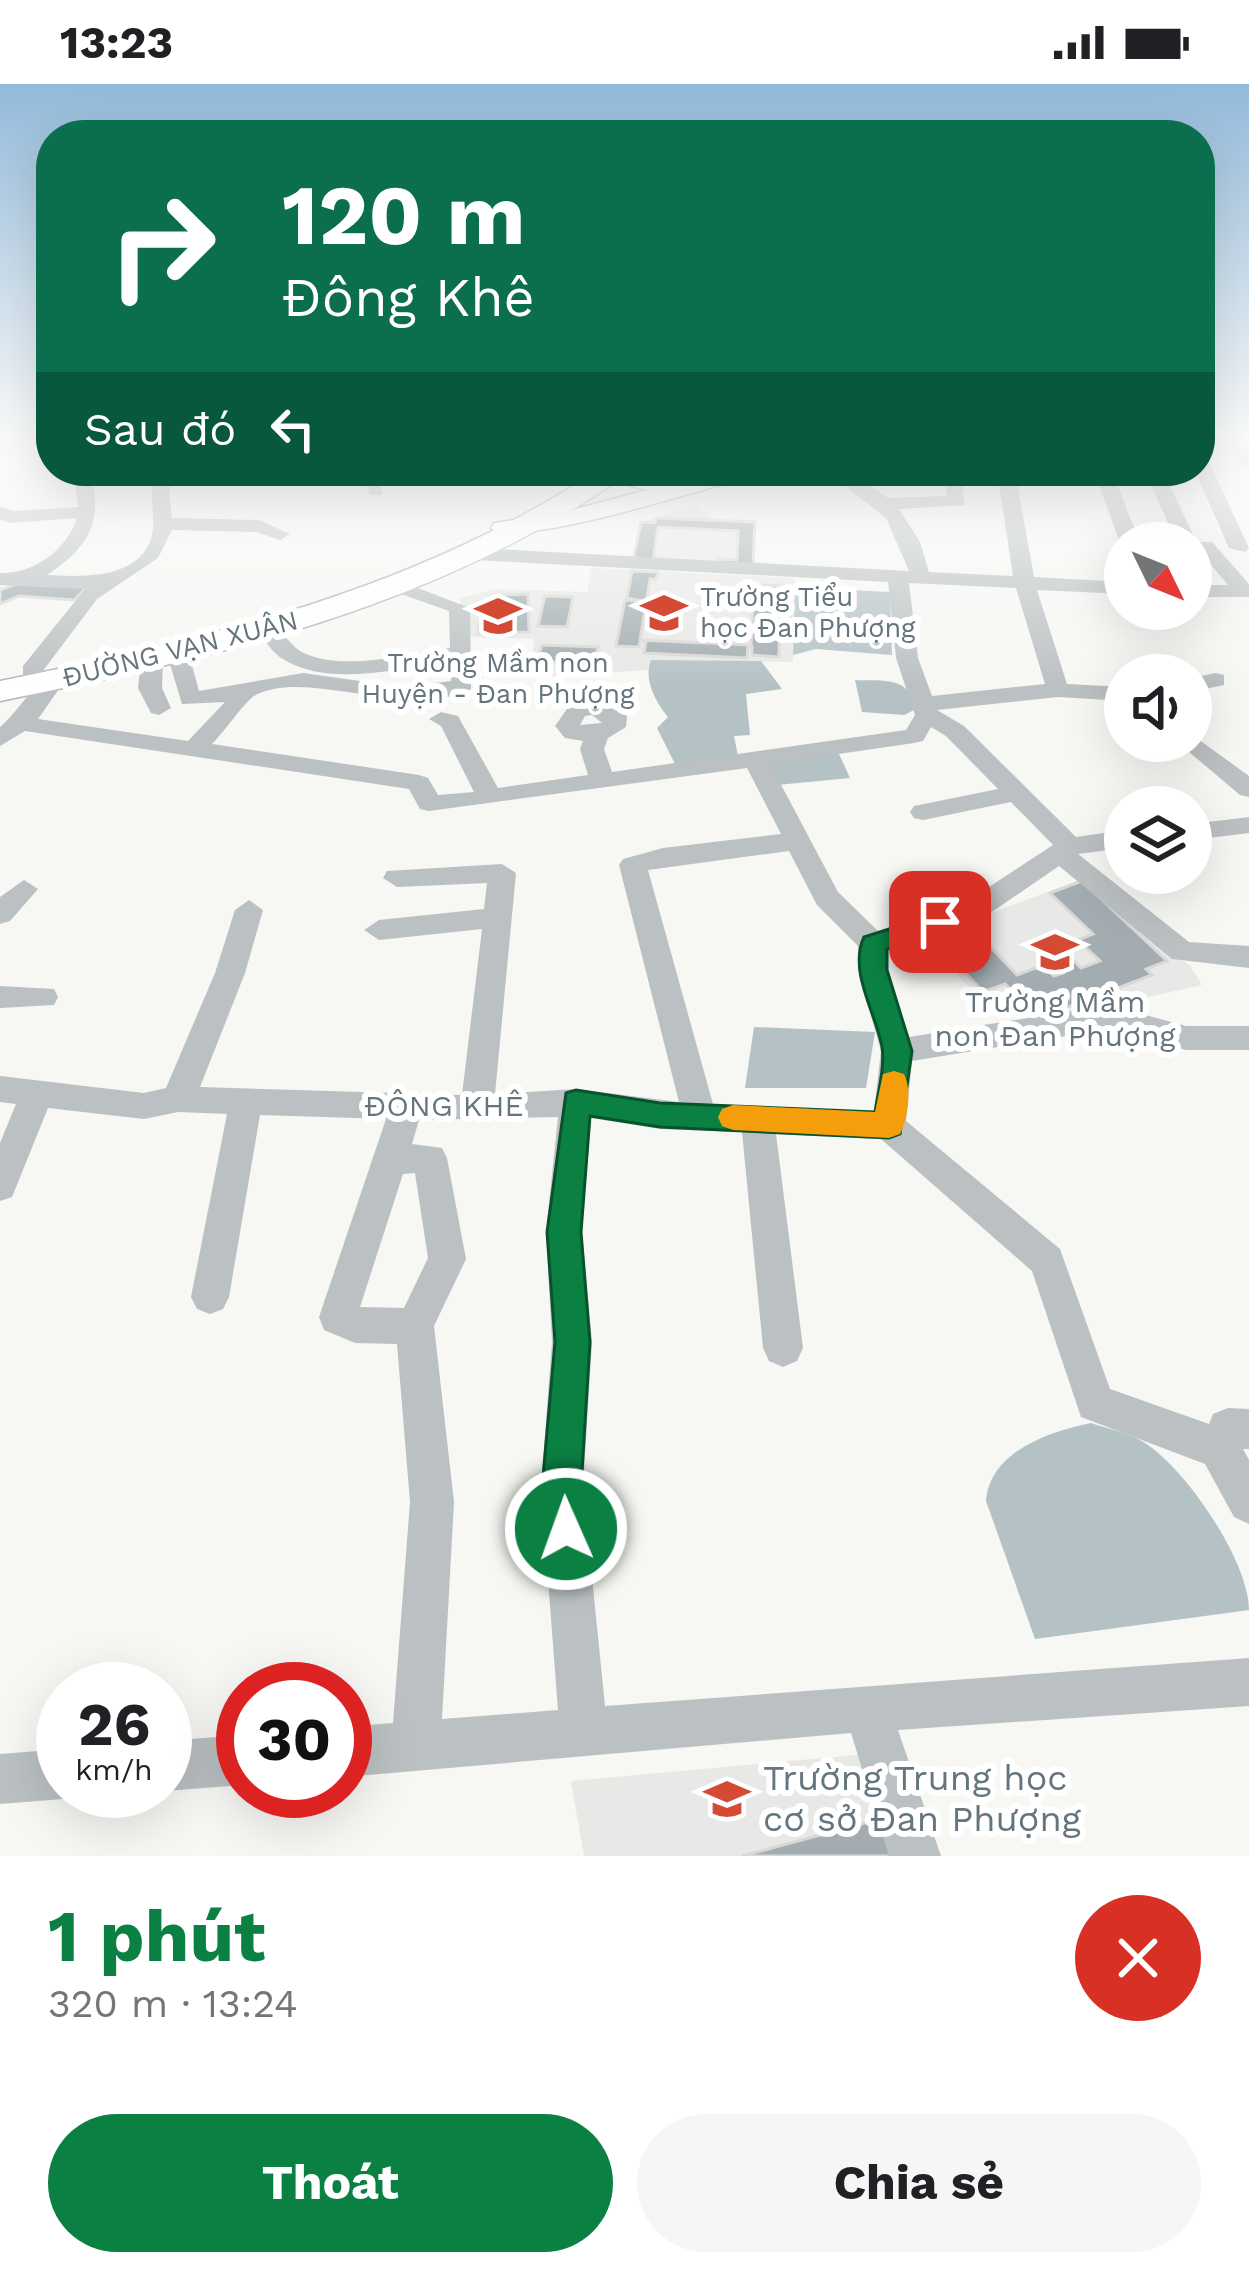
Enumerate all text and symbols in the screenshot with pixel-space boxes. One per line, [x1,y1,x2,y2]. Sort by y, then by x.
text: 13:23 [60,16,173,69]
text: 120 m [282,166,525,264]
icon: right [84,168,240,324]
text: Đông Khê [282,266,535,329]
icon: left [260,396,326,462]
text: Sau đó [84,403,236,456]
north arrow [1104,522,1212,630]
map controls [1104,522,1212,894]
place label: Trường Tiểu học Đan Phượng [700,581,916,644]
school or university icon: Trường Tiểu học Đan Phượng [639,588,689,638]
school or university icon: Trường Mầm non Huyện - Đan Phượng [473,591,523,641]
street label: ĐƯỜNG VẠN XUÂN [59,604,301,694]
place label: Trường Mầm non Huyện - Đan Phượng [362,647,635,710]
button: sound [1104,654,1212,762]
button: layers [1104,786,1212,894]
pin [889,871,991,973]
icon: arrive [907,889,973,955]
school or university icon: Trường Mầm non Đan Phượng [1030,927,1080,977]
place label: Trường Mầm non Đan Phượng [934,984,1176,1053]
street label: ĐÔNG KHÊ [364,1088,524,1123]
position arrow [503,1466,629,1592]
speed limit sign: 30 [216,1662,372,1818]
text: 26 [78,1689,150,1760]
text: km/h [75,1752,153,1787]
place label: Trường Trung học cơ sở Đan Phượng [763,1757,1082,1840]
school or university icon: Trường Trung học cơ sở Đan Phượng [702,1774,752,1824]
text: 1 phút [48,1894,265,1978]
button: close [1075,1895,1201,2021]
text: 320 m · 13:24 [48,1981,298,2026]
button: Thoát [48,2114,613,2252]
button: Chia sẻ [637,2114,1201,2252]

